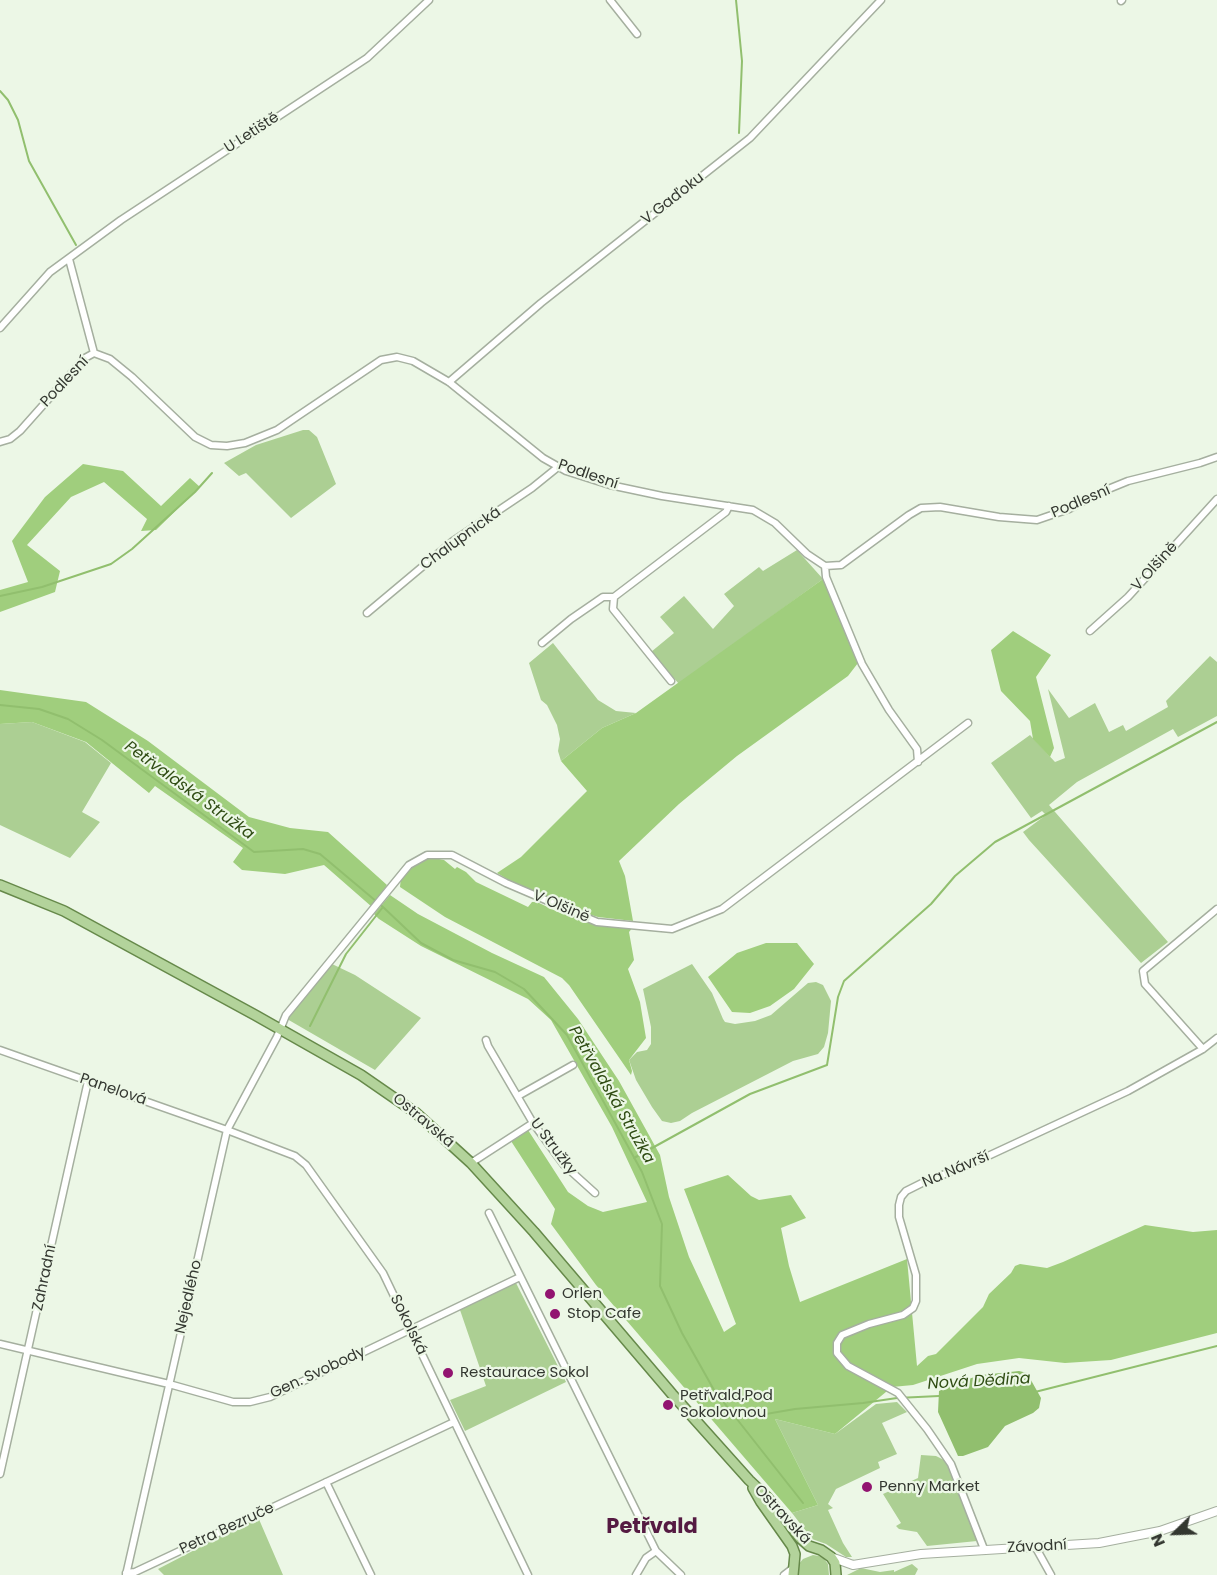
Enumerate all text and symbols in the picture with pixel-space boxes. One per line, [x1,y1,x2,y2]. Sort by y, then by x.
street label: U Letiště [221,109,283,157]
street label: V Gaďoku [638,169,708,229]
street label: Podlesní [37,353,93,411]
street label: Podlesní [556,456,620,494]
street label: Podlesní [1049,481,1113,523]
street label: Chalupnická [417,504,505,574]
street label: V Olšině [1128,539,1182,595]
water label: Petřvaldská Stružka [121,738,257,844]
street label: V Olšině [530,887,592,927]
water label: Petřvaldská Stružka [564,1023,658,1167]
street label: Panelová [77,1070,149,1110]
street label: Ostravská [389,1090,457,1152]
street label: U Stružky [526,1115,580,1179]
street label: Na Návrší [920,1148,992,1192]
street label: Zahradní [29,1243,61,1313]
street label: Nejedlého [172,1258,206,1336]
place label: Orlen [562,1285,602,1303]
marker: Orlen [543,1287,557,1301]
street label: Sokolská [386,1292,430,1358]
place label: Stop Cafe [567,1305,641,1323]
marker: Stop Cafe [548,1307,562,1321]
street label: Gen. Svobody [268,1343,368,1403]
place label: Restaurace Sokol [460,1364,589,1382]
marker: Restaurace Sokol [441,1366,455,1380]
water label: Nová Dědina [927,1370,1031,1394]
place label: Petřvald,Pod Sokolovnou [680,1387,773,1422]
marker: Petřvald,Pod Sokolovnou [661,1398,675,1412]
place label: Penny Market [879,1478,980,1496]
marker: Penny Market [860,1480,874,1494]
street label: Ostravská [750,1481,814,1549]
street label: Petra Bezruče [177,1499,277,1559]
north arrow [1145,1503,1205,1563]
district label: Petřvald [606,1515,698,1541]
text: N [1145,1530,1171,1550]
street label: Závodní [1007,1536,1067,1558]

